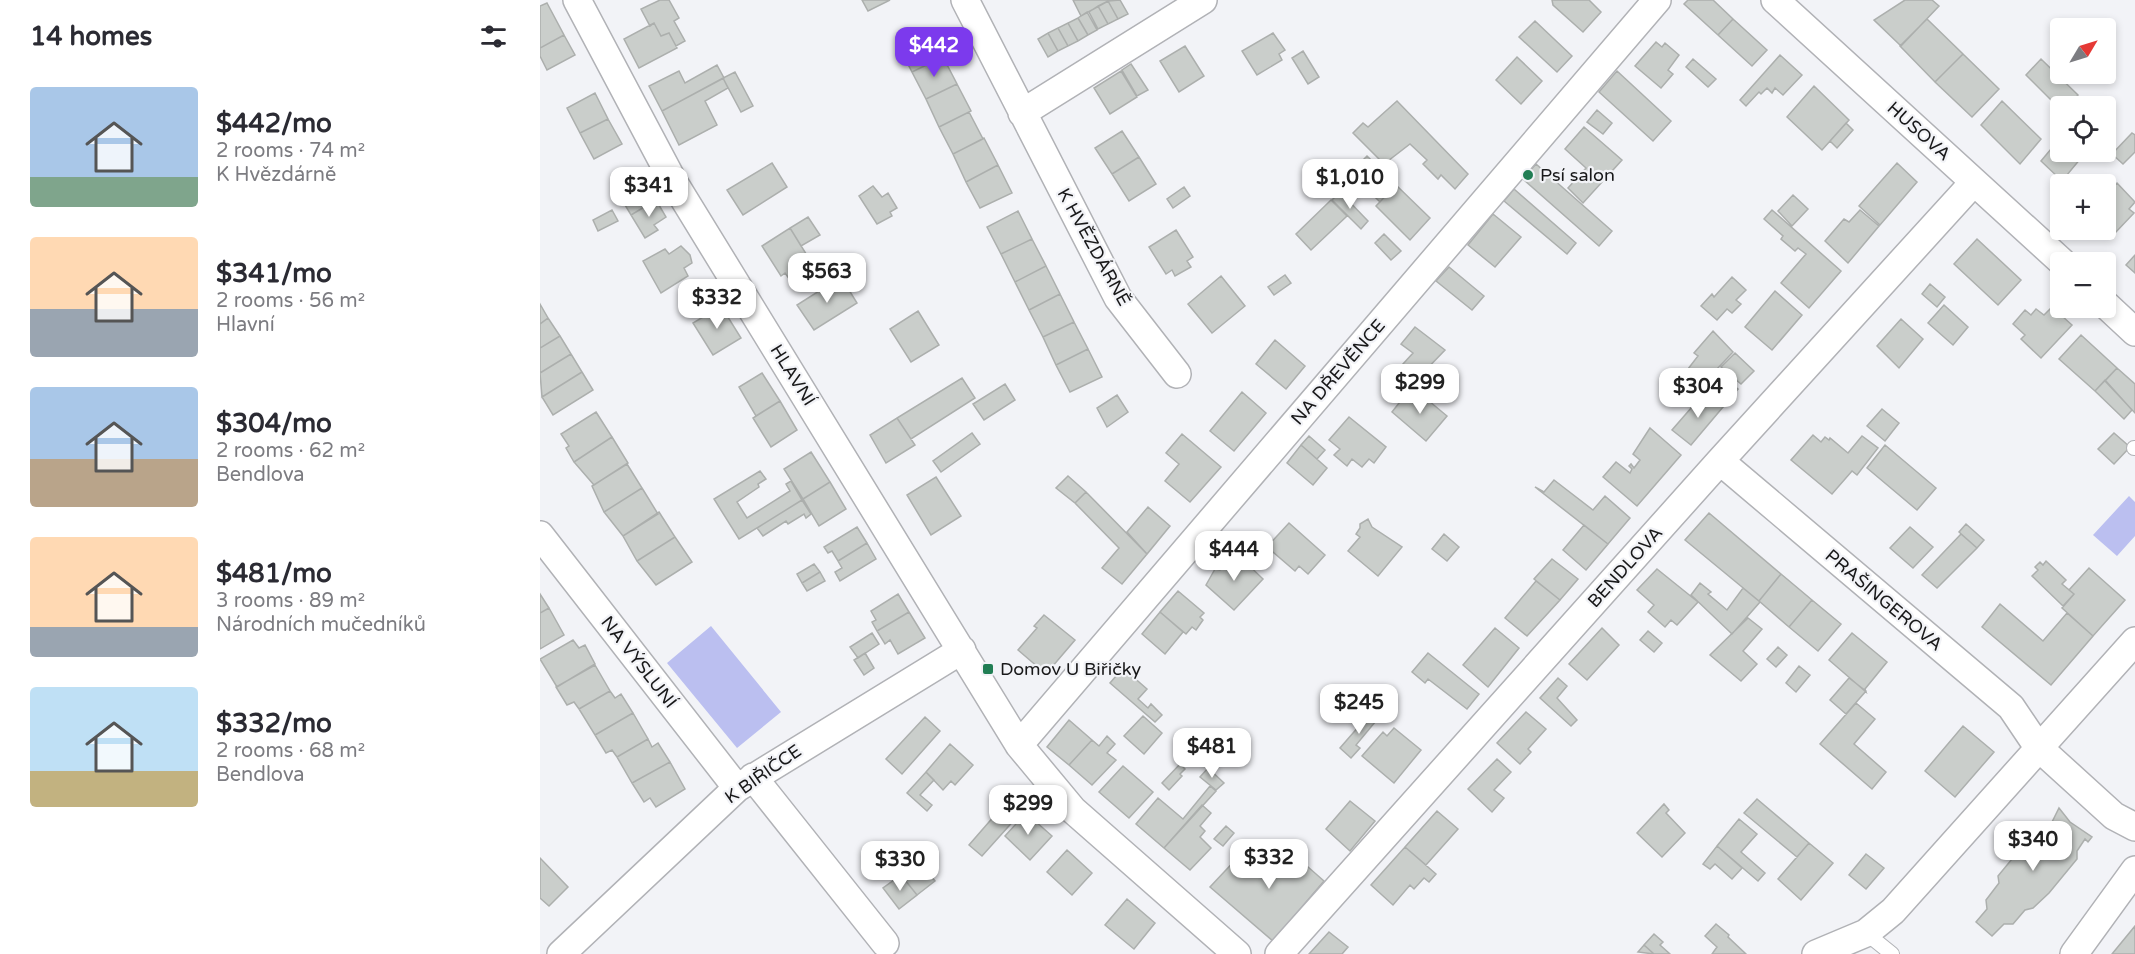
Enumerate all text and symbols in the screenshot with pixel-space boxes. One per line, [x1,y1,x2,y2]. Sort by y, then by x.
north arrow [2050,18,2116,84]
map controls [2050,18,2116,318]
icon: filters [477,20,510,53]
text: 14 homes [30,21,152,52]
pin: $442 [898,27,970,78]
text: $442 [909,34,959,58]
button: locate [2050,96,2116,162]
street label: HUSOVA [1883,97,1955,165]
text: $442/mo [216,108,332,139]
icon: home [78,111,150,183]
text: 2 rooms · 74 m² [216,139,365,163]
pin: $1,010 [1301,159,1399,210]
text: K Hvězdárně [216,163,336,187]
place label: Psí salon [1540,164,1615,186]
text: $1,010 [1316,166,1384,190]
pin: $341 [613,167,685,218]
marker: Psí salon [1521,168,1535,182]
text: $341 [624,174,674,198]
button: + [2050,174,2116,240]
street label: K HVĚZDÁRNĚ [1053,184,1135,310]
button: − [2050,252,2116,318]
pin: $563 [791,253,863,304]
text: $341/mo [216,258,332,289]
text: $563 [802,260,852,284]
icon: home [78,261,150,333]
pin: $332 [681,279,753,330]
text: $332 [692,286,742,310]
text: 2 rooms · 56 m² [216,289,365,313]
text: Hlavní [216,313,275,337]
street label: NA DŘEVĚNCE [1286,315,1390,429]
street label: HLAVNÍ [766,340,820,410]
pin: $299 [1384,364,1456,415]
pin: $304 [1662,368,1734,419]
text: $299 [1395,371,1445,395]
text: $304 [1673,375,1723,399]
text: $304/mo [216,408,332,439]
icon: home [78,411,150,483]
text: 2 rooms · 62 m² [216,439,365,463]
text: Bendlova [216,463,305,487]
street label: BENDLOVA [1583,522,1667,612]
pin: $444 [1198,531,1270,582]
text: $444 [1209,538,1259,562]
street label: PRAŠINGEROVA [1821,545,1947,655]
text: $481/mo [216,558,332,589]
icon: home [78,561,150,633]
text: 3 rooms · 89 m² [216,589,365,613]
street label: NA VÝSLUNÍ [596,612,682,712]
text: Národních mučedníků [216,613,426,637]
place label: Domov U Biřičky [1000,658,1142,680]
marker: Domov U Biřičky [981,662,995,676]
pin: $245 [1323,684,1395,735]
text: $245 [1334,691,1384,715]
text: $332/mo [216,708,332,739]
icon: home [78,711,150,783]
pin: $481 [1176,728,1248,779]
text: $481 [1187,735,1237,759]
text: 2 rooms · 68 m² [216,739,365,763]
street label: K BIŘIČCE [720,740,806,808]
text: Bendlova [216,763,305,787]
pin: $299 [992,785,1064,836]
text: $299 [1003,792,1053,816]
pin: $340 [1997,821,2069,872]
text: $340 [2008,828,2058,852]
pin: $332 [1233,839,1305,890]
pin: $330 [864,841,936,892]
text: $332 [1244,846,1294,870]
text: $330 [875,848,925,872]

